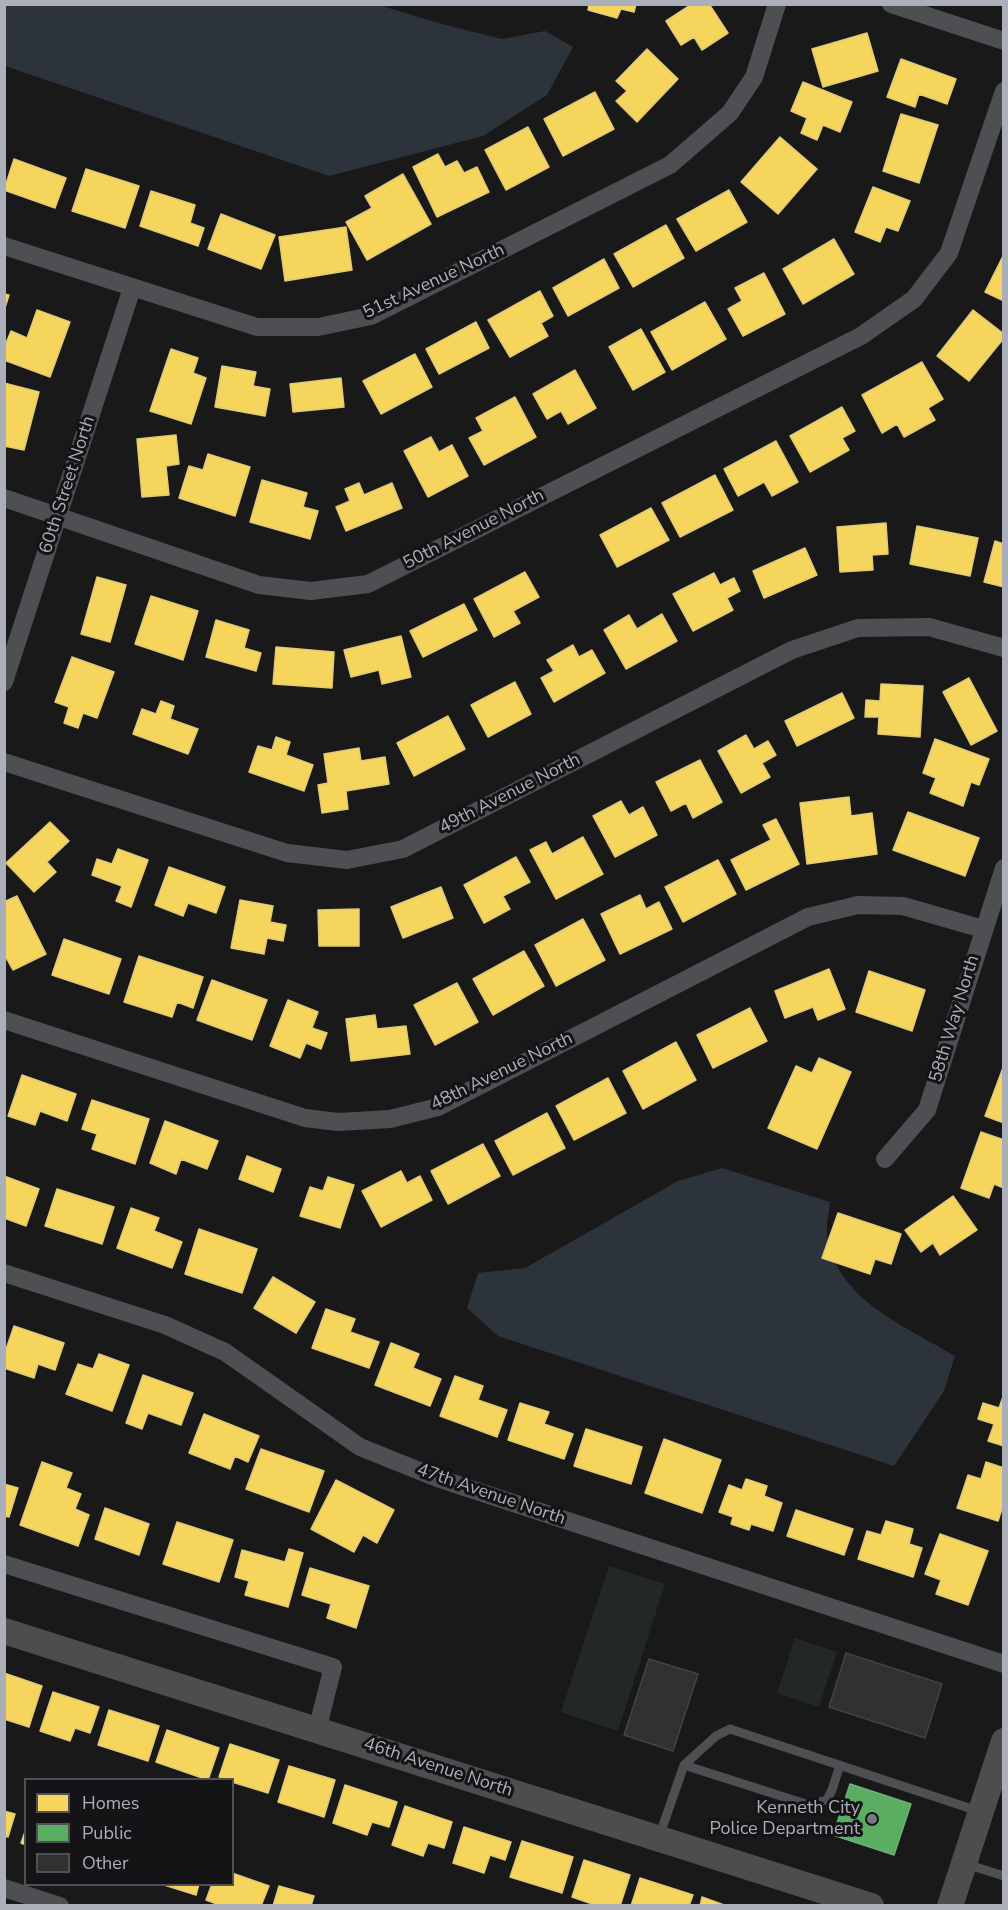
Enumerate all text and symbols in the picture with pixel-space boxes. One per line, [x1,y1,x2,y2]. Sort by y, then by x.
street label: 51st Avenue North [360,240,508,324]
street label: 60th Street North [36,414,100,556]
street label: 50th Avenue North [400,485,548,575]
street label: 49th Avenue North [436,749,584,839]
street label: 58th Way North [925,953,985,1085]
street label: 48th Avenue North [427,1028,577,1116]
street label: 47th Avenue North [414,1459,568,1531]
street label: 46th Avenue North [361,1734,515,1802]
legend [24,1778,234,1886]
text: Homes [82,1791,139,1815]
place label: Kenneth City Police Department [709,1798,860,1840]
marker: Kenneth City Police Department [865,1812,879,1826]
text: Public [82,1821,132,1845]
text: Other [82,1851,128,1875]

